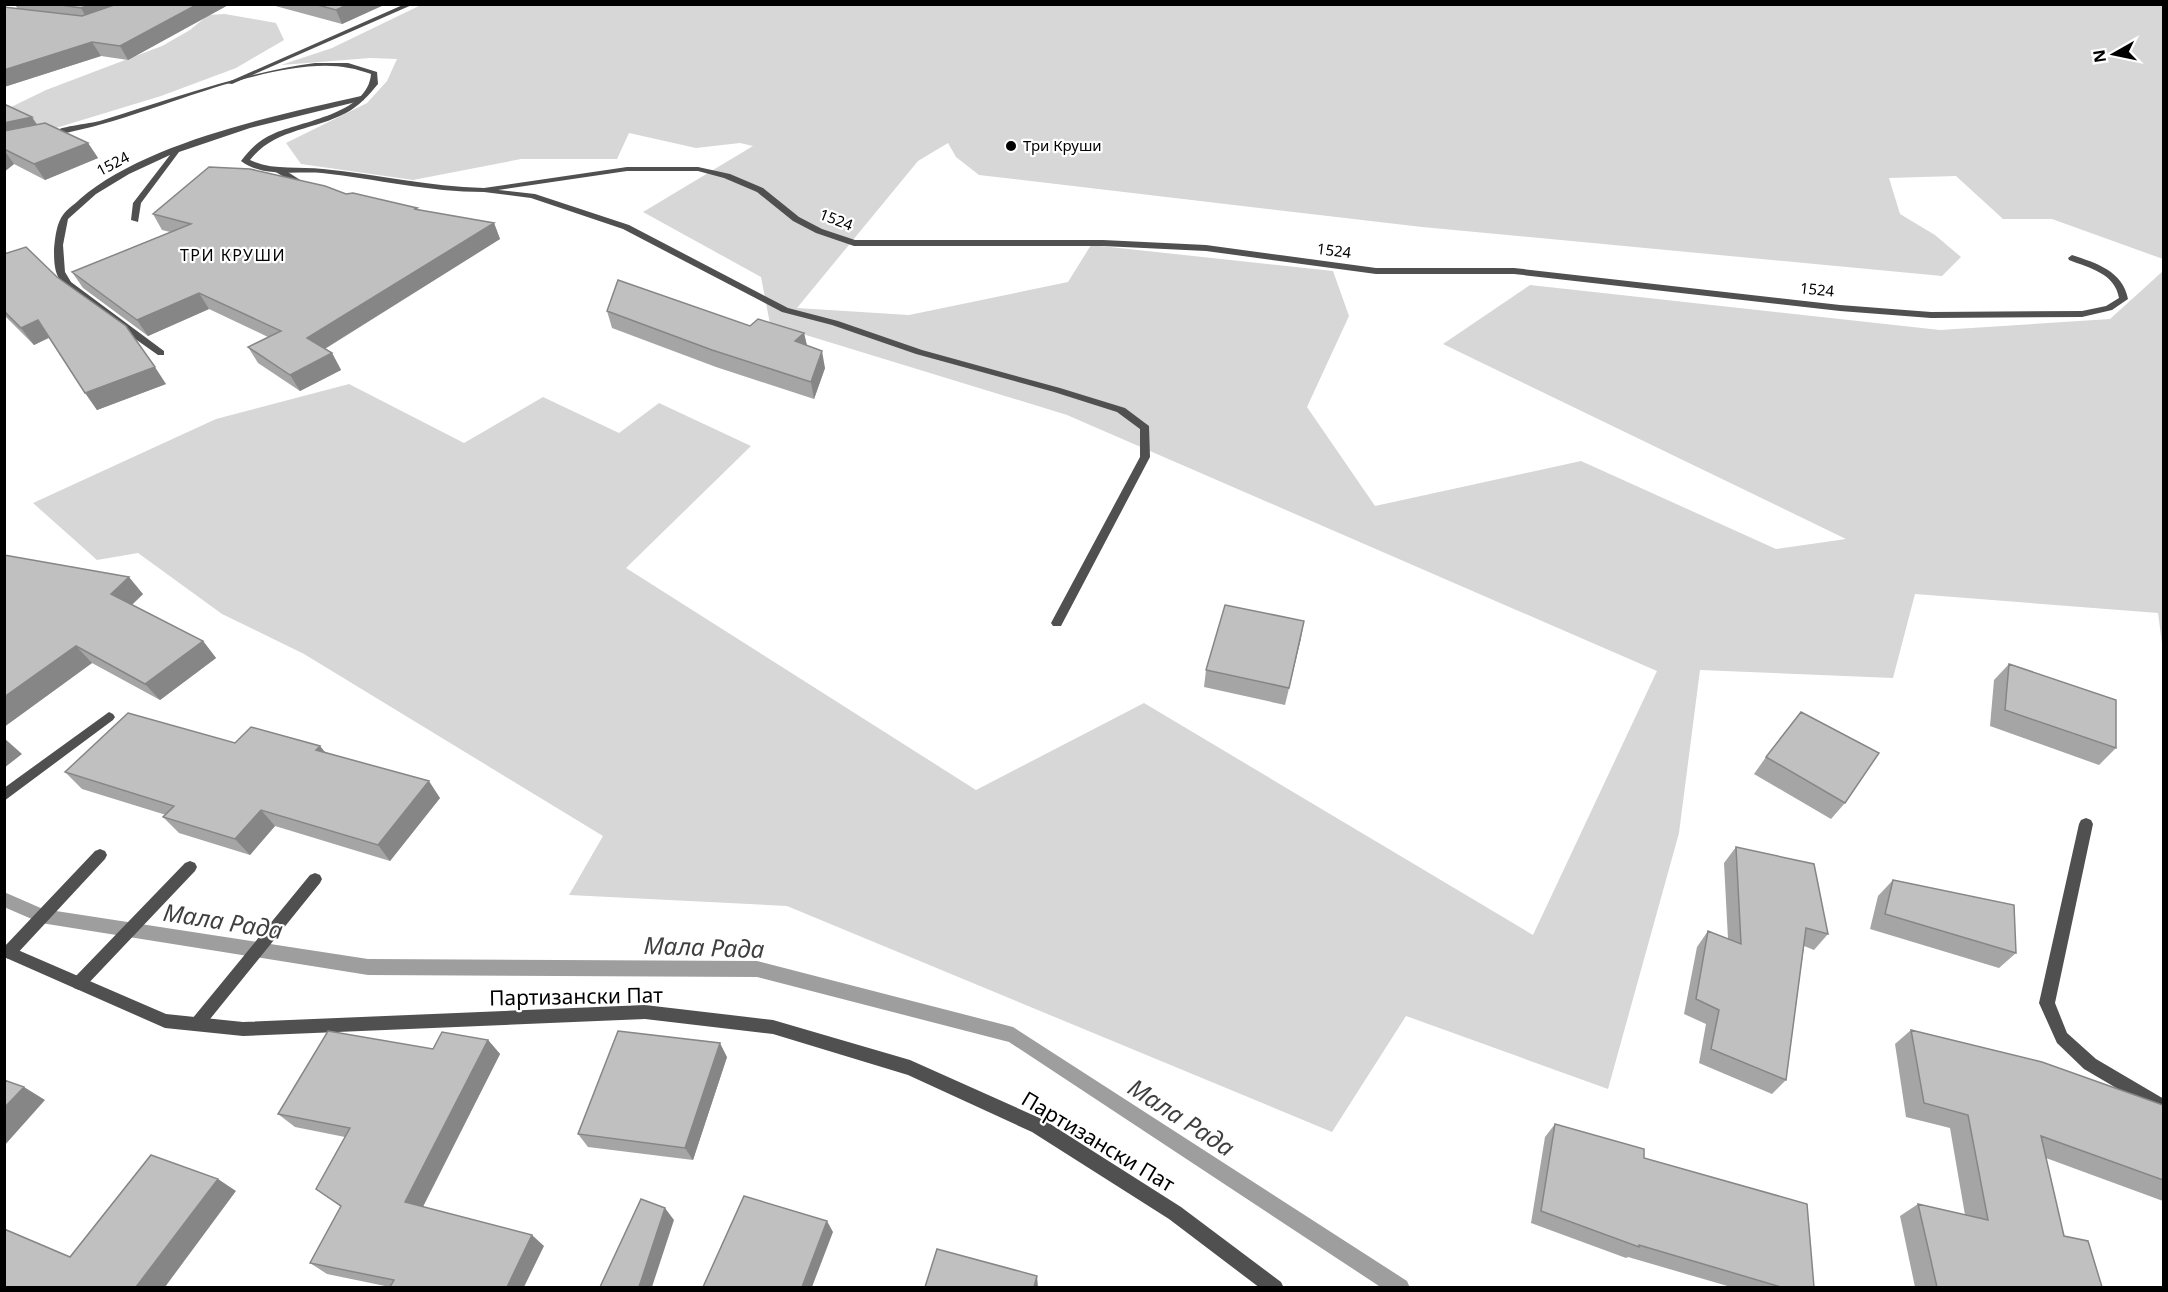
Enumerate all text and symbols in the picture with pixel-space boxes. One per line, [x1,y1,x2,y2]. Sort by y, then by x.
north arrow [2084,24,2144,84]
text: N [2087,48,2111,64]
place label: Три Круши [1023,135,1102,155]
marker: Три Круши [1004,139,1018,153]
street label: 1524 [93,146,133,180]
street label: 1524 [817,204,856,235]
street label: 1524 [1316,238,1353,262]
district label: ТРИ КРУШИ [180,244,286,266]
street label: 1524 [1799,277,1836,301]
water label: Мала Рада [161,895,286,946]
water label: Мала Рада [643,928,765,965]
street label: Партизански Пат [489,980,663,1012]
water label: Мала Рада [1122,1070,1242,1164]
street label: Партизански Пат [1017,1084,1180,1198]

